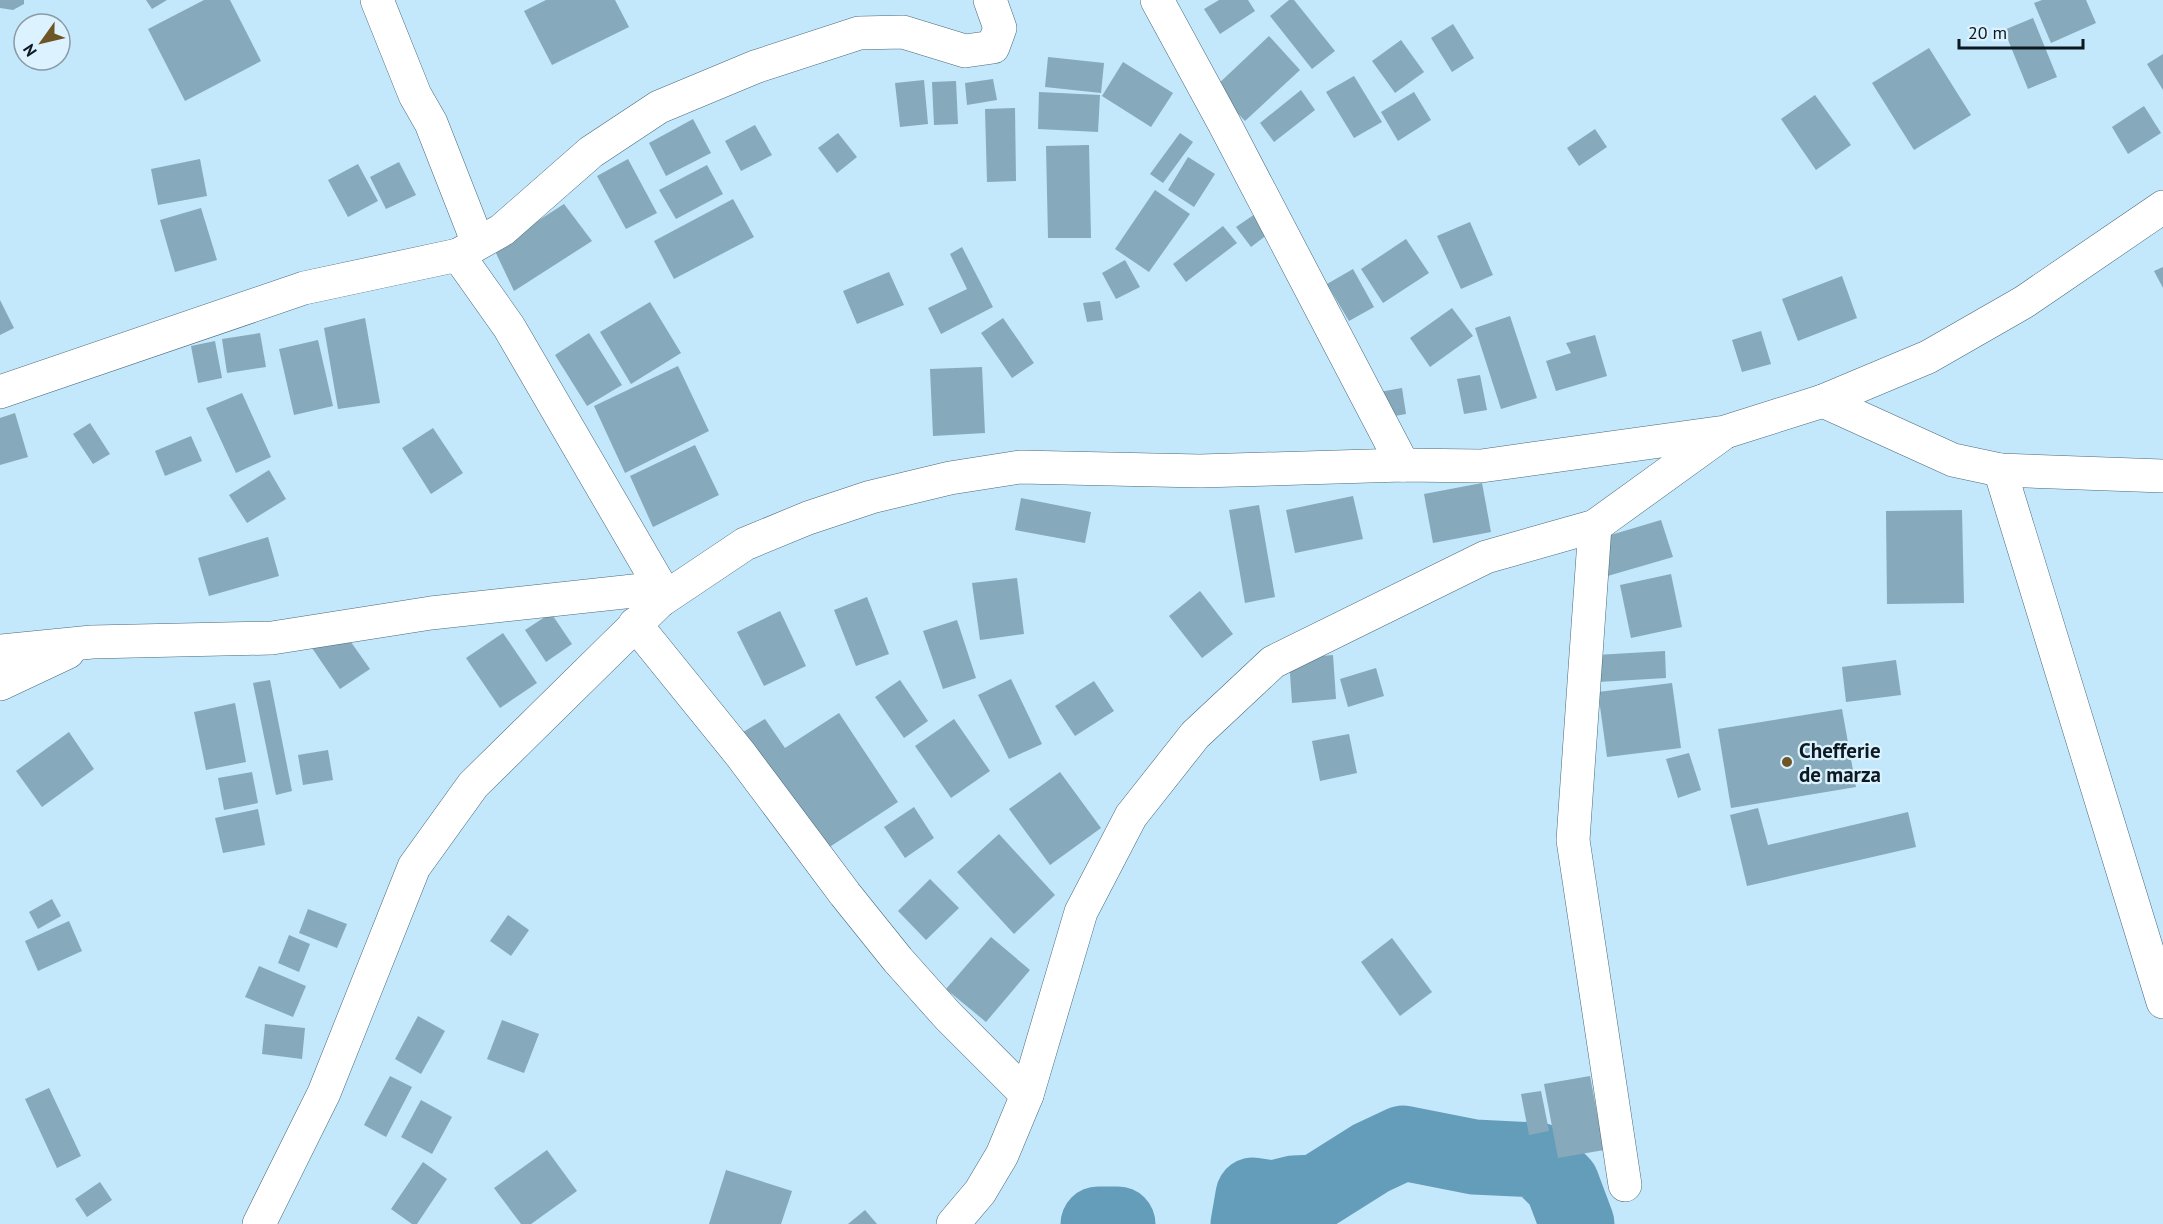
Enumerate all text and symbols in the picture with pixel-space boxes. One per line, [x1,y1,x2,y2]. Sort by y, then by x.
north arrow [12,12,72,72]
scale bar [1959,12,2084,50]
text: 20 m [1968,21,2007,44]
text: N [18,40,41,60]
place label: Chefferie de marza [1799,737,1881,788]
marker: Chefferie de marza [1780,755,1794,769]

